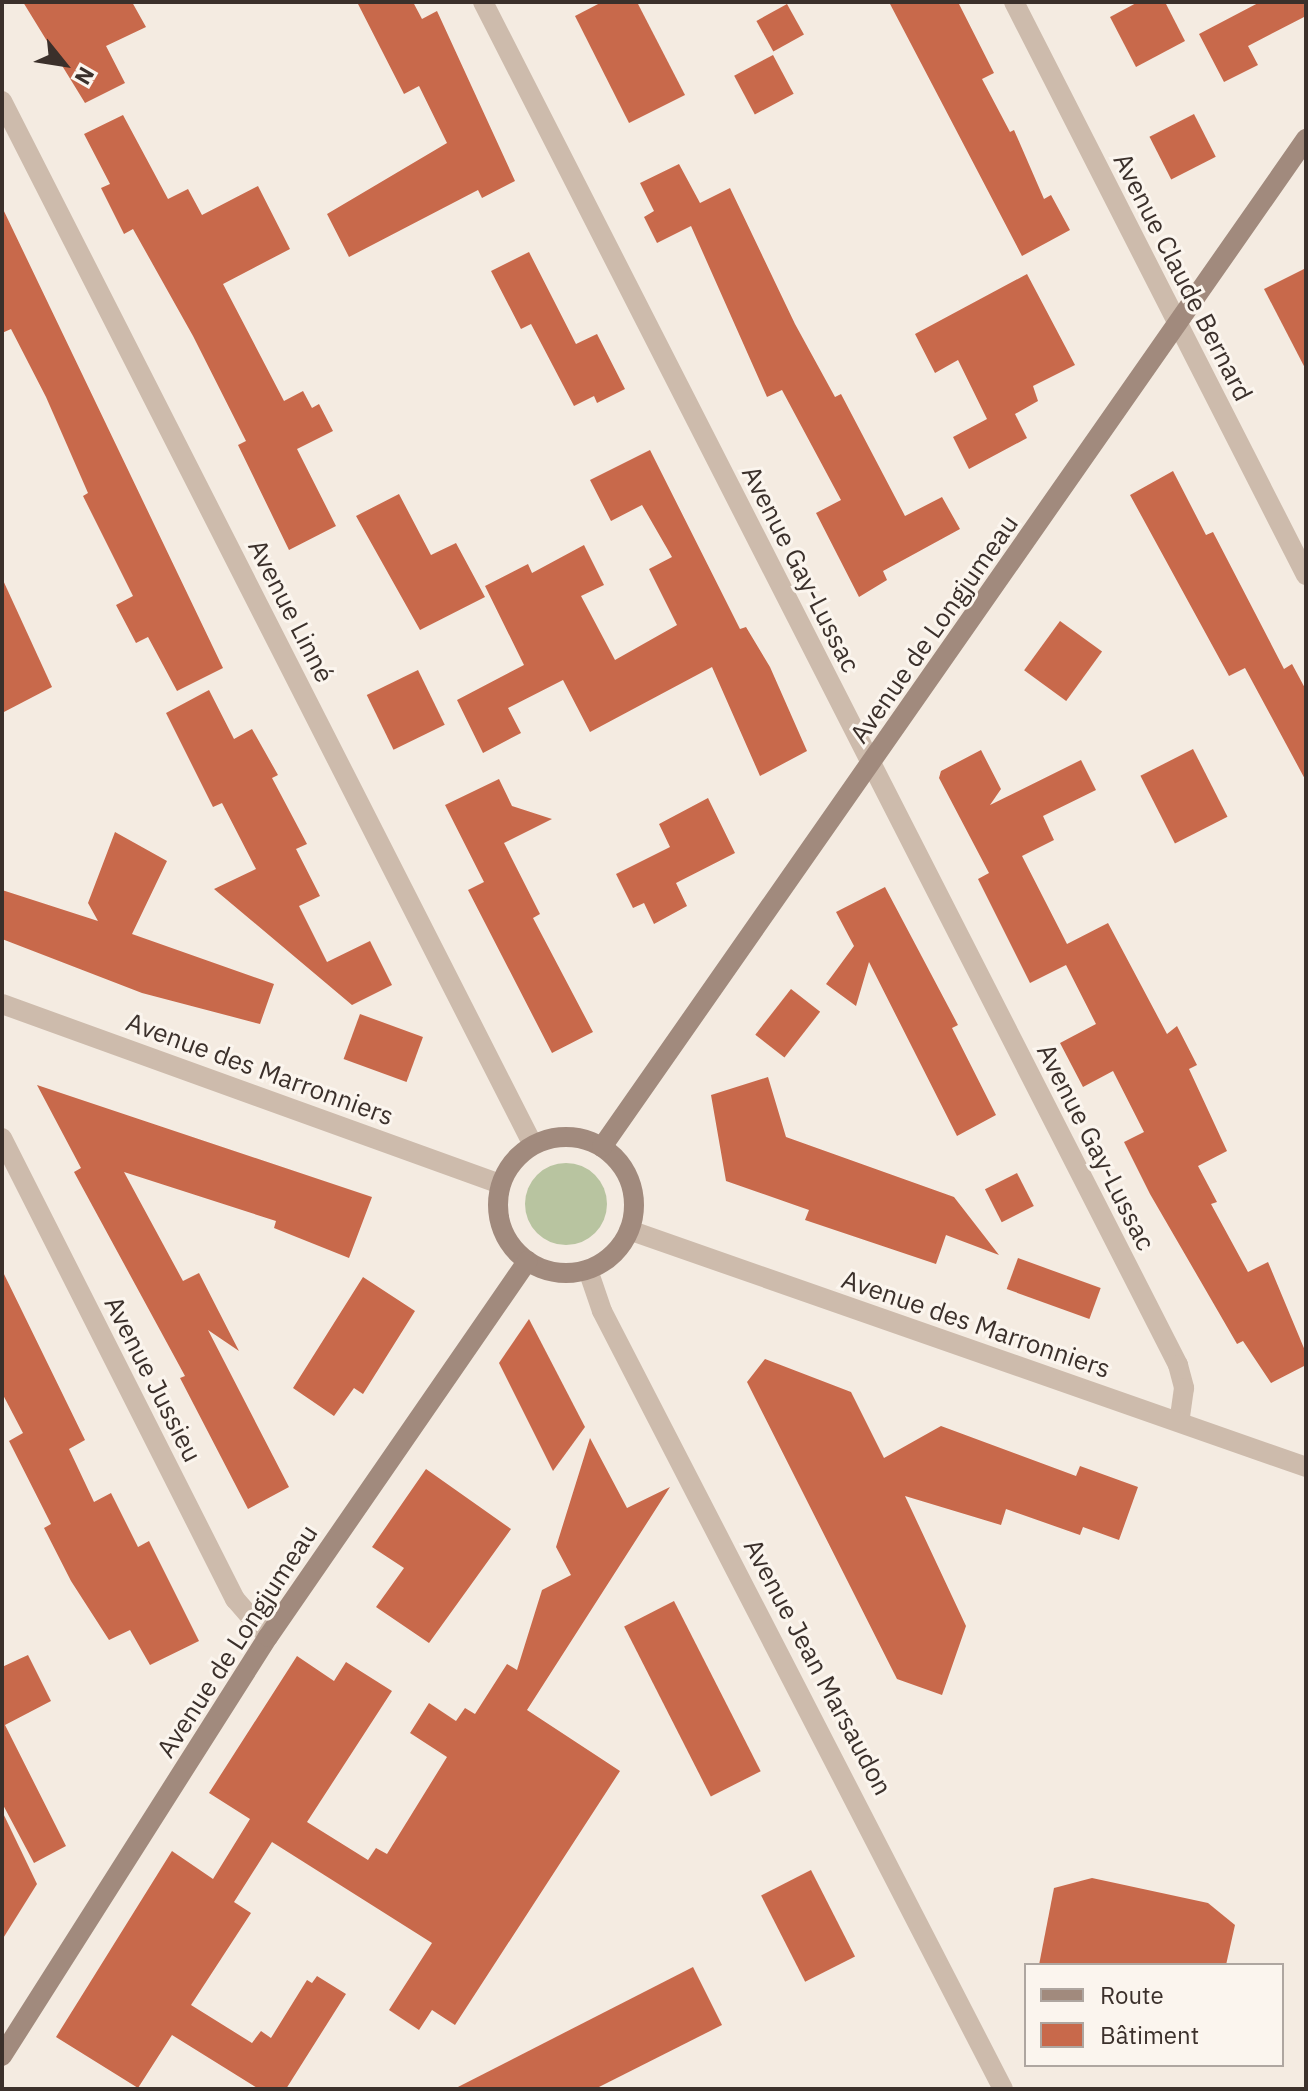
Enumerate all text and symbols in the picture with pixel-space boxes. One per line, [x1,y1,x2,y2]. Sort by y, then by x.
north arrow [24,24,104,104]
text: N [69,62,102,90]
street label: Avenue Claude Bernard [1107,148,1259,406]
street label: Avenue Gay-Lussac [735,461,867,677]
street label: Avenue de Longjumeau [843,509,1025,749]
street label: Avenue Linné [242,534,340,688]
street label: Avenue des Marronniers [122,1006,398,1132]
street label: Avenue Gay-Lussac [1030,1039,1162,1255]
street label: Avenue des Marronniers [838,1263,1114,1385]
street label: Avenue Jussieu [98,1291,208,1467]
street label: Avenue de Longjumeau [150,1519,324,1763]
street label: Avenue Jean Marsaudon [737,1534,899,1800]
legend [1024,1963,1284,2067]
text: Route [1100,1979,1164,2011]
text: Bâtiment [1100,2019,1199,2051]

